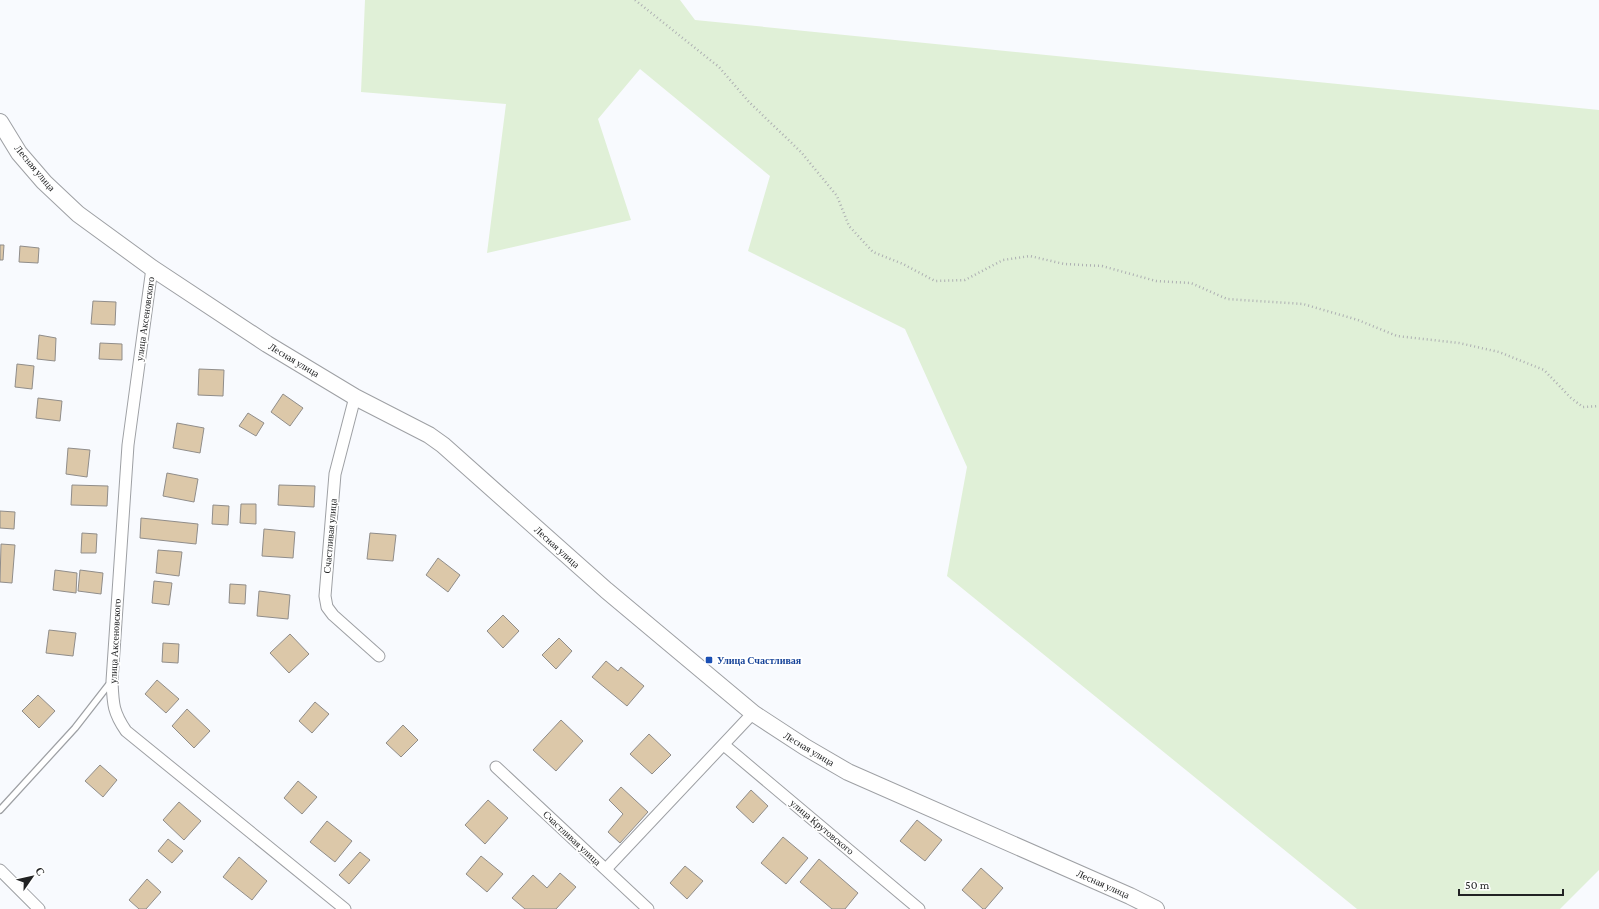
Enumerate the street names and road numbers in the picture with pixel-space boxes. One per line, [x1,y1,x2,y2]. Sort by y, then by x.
street label: Лесная улица [13,143,58,194]
street label: улица Аксеновского [134,276,156,362]
street label: Лесная улица [267,341,322,380]
street label: Счастливая улица [321,498,339,574]
street label: Лесная улица [532,524,582,570]
street label: улица Аксеновского [107,598,123,684]
street label: Лесная улица [782,730,837,769]
street label: улица Крутовского [788,797,856,857]
street label: Счастливая улица [541,808,604,868]
street label: Лесная улица [1075,867,1132,901]

